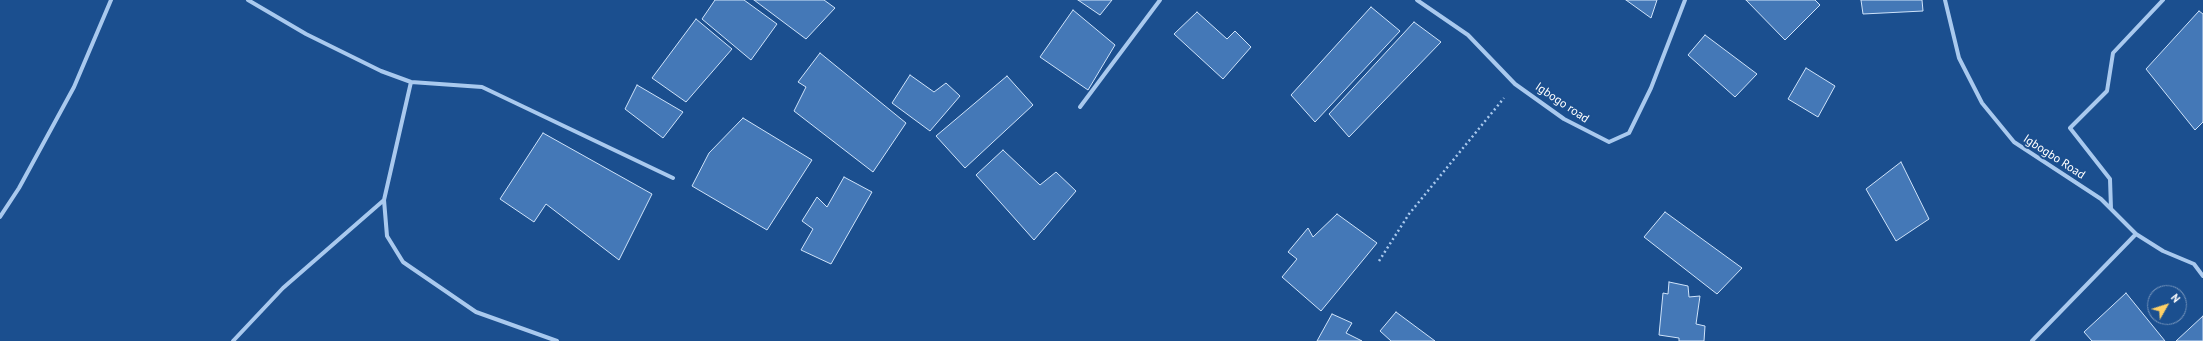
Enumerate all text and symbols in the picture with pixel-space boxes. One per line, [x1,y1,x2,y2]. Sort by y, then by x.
street label: Igbogo road [1532,80,1592,126]
street label: Igbogbo Road [2020,132,2088,182]
north arrow [2147,285,2187,325]
text: N [2168,291,2183,305]

